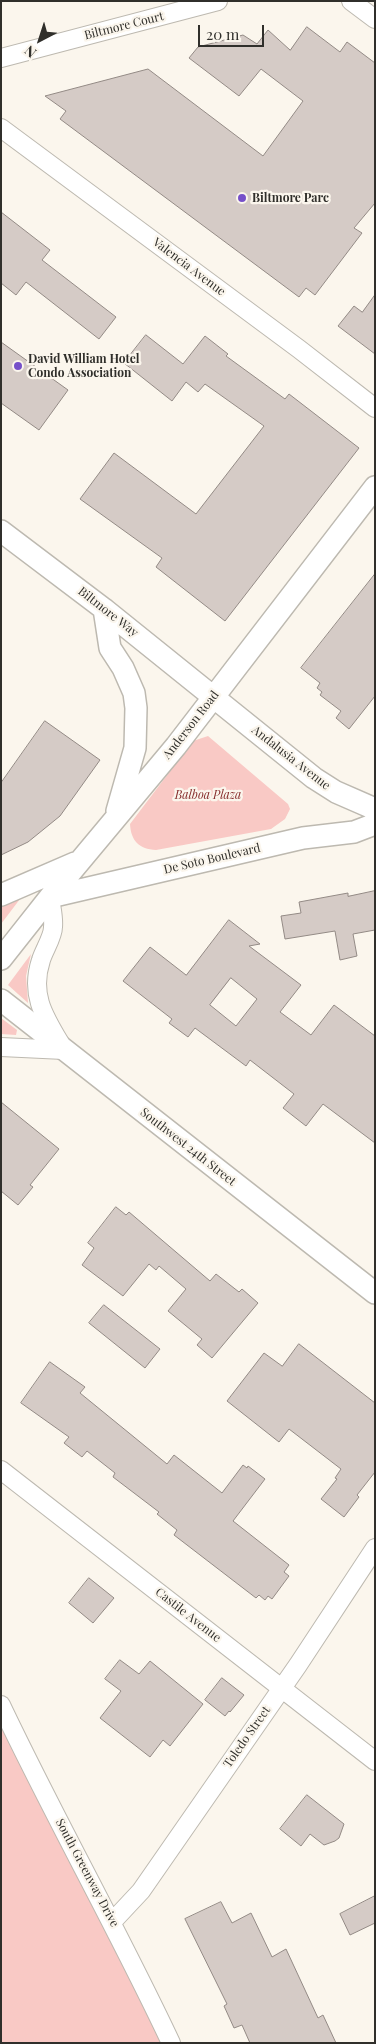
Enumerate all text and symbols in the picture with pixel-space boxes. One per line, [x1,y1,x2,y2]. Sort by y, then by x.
street label: Biltmore Court [83,9,165,43]
north arrow [15,15,65,65]
scale bar [201,15,267,47]
text: 20 m [206,24,239,44]
text: N [20,41,40,62]
place label: Biltmore Parc [252,191,329,205]
marker: Biltmore Parc [236,192,248,204]
street label: Valencia Avenue [150,235,228,299]
place label: David William Hotel Condo Association [28,352,140,380]
marker: David William Hotel Condo Association [12,360,24,372]
street label: Biltmore Way [75,584,141,640]
street label: Anderson Road [160,688,222,762]
street label: Andalusia Avenue [249,723,333,793]
park label: Balboa Plaza [175,788,241,802]
street label: De Soto Boulevard [162,841,262,877]
street label: Southwest 24th Street [137,1105,239,1189]
street label: Castile Avenue [152,1585,224,1645]
street label: Toledo Street [221,1704,273,1770]
street label: South Greenway Drive [52,1816,122,1930]

